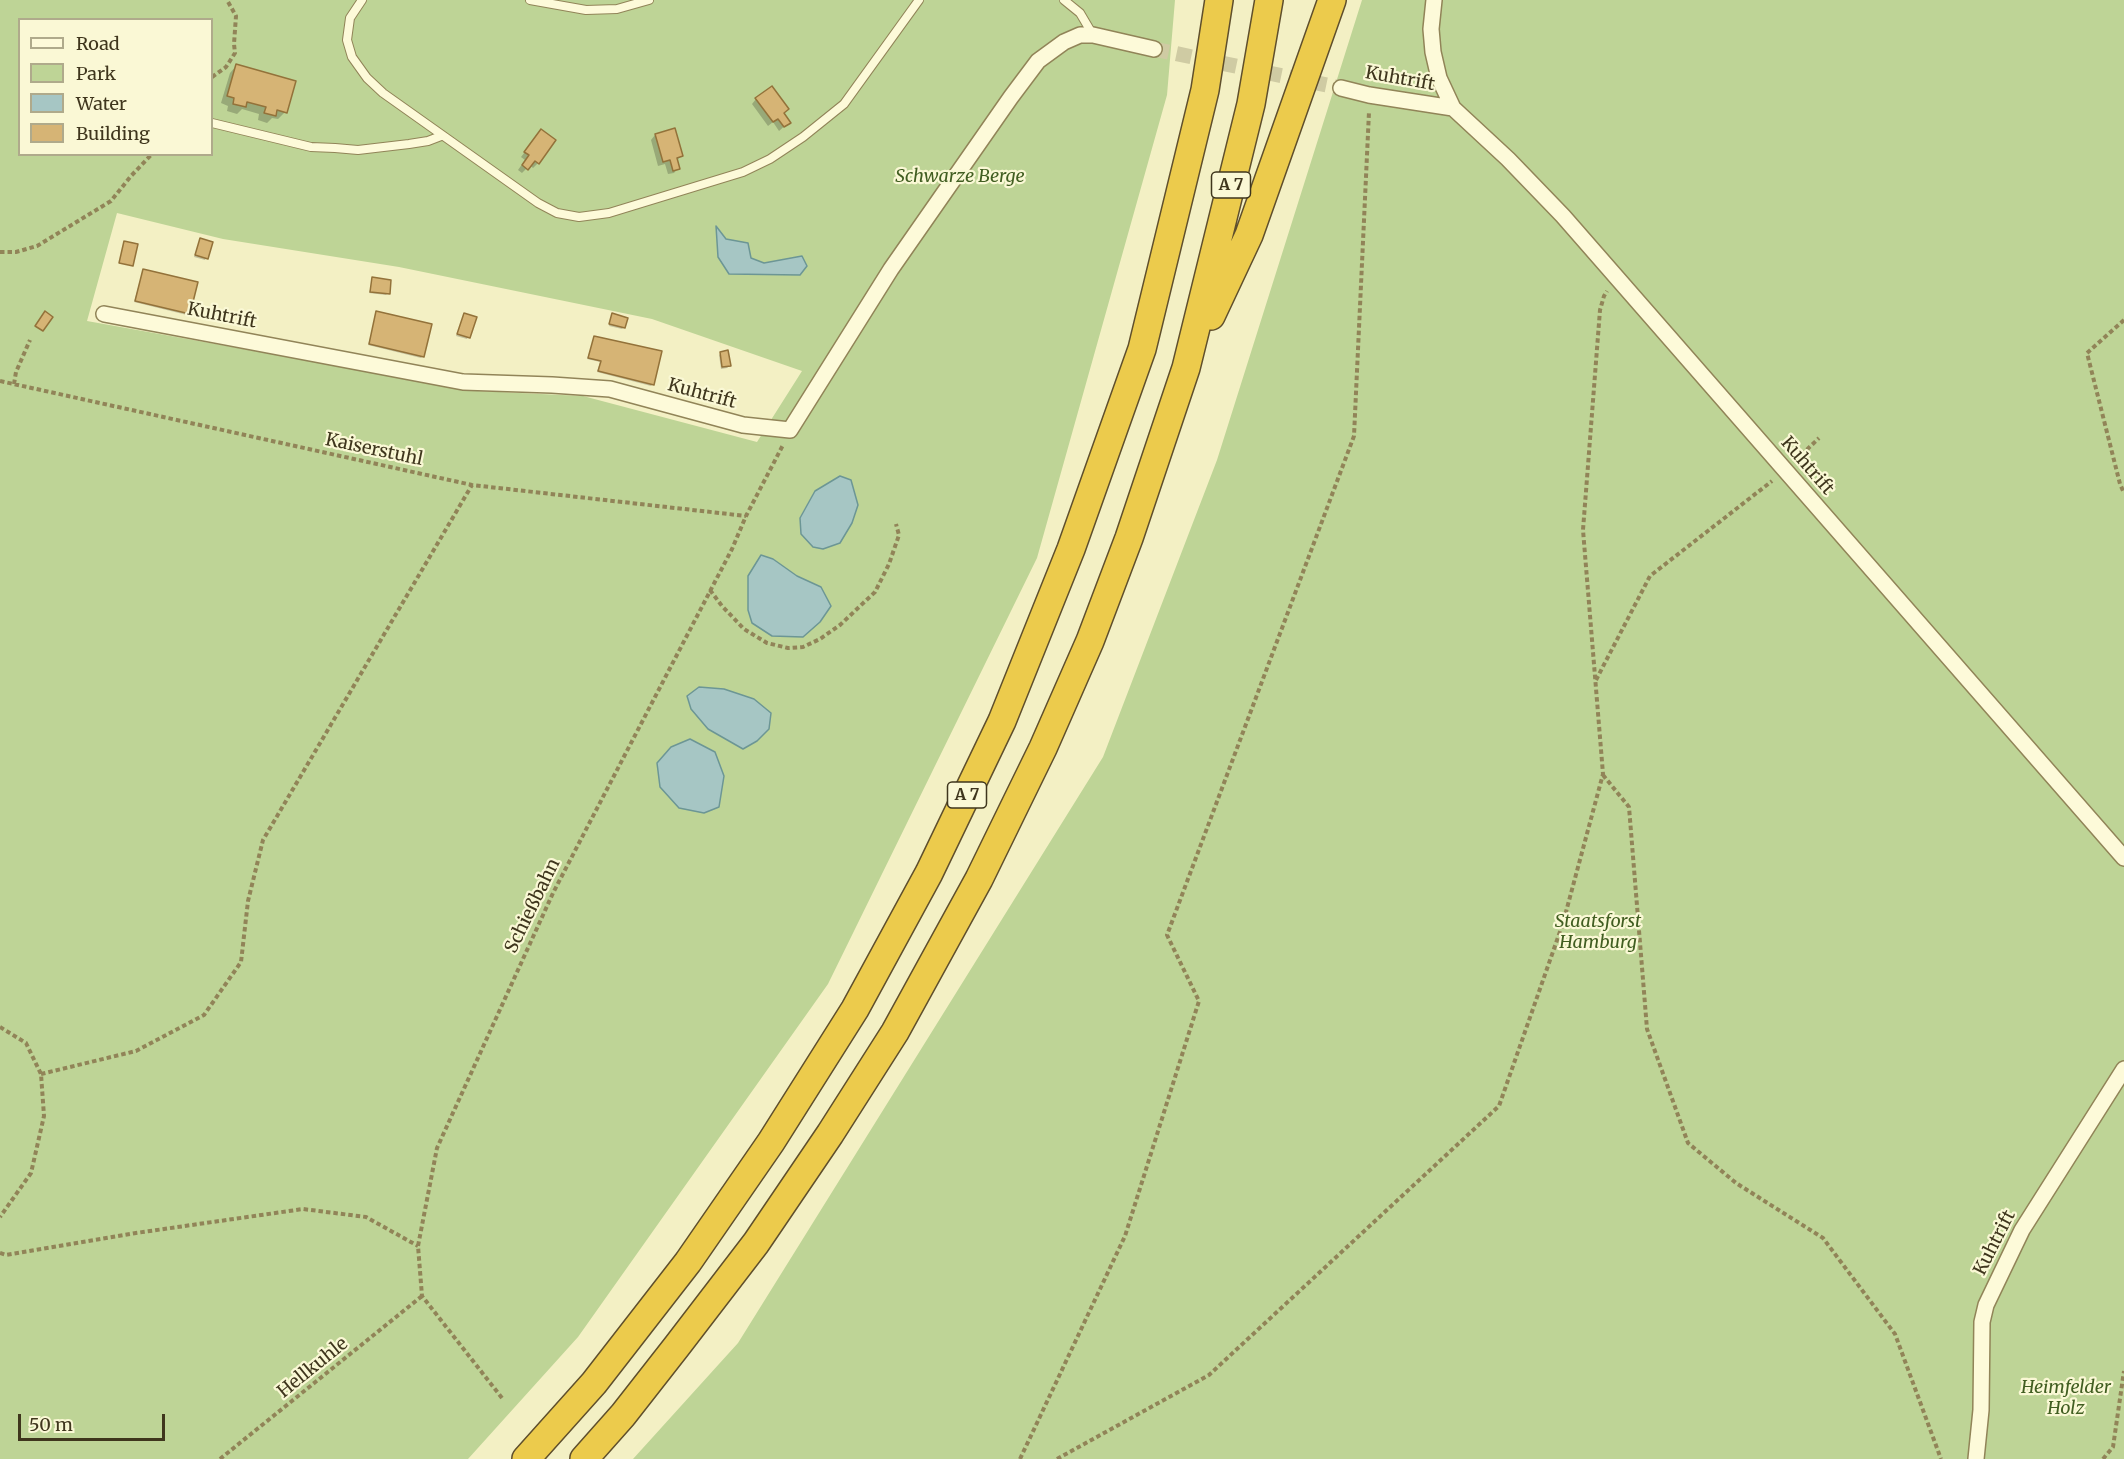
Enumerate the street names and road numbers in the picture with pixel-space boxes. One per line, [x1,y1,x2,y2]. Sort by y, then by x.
street label: Kuhtrift [1364,62,1436,96]
road number: A 7 [1212,172,1250,198]
street label: Kuhtrift [186,299,258,333]
street label: Kuhtrift [665,374,739,414]
street label: Kaiserstuhl [323,429,425,471]
street label: Kuhtrift [1776,432,1838,500]
road number: A 7 [948,782,986,808]
street label: Schießbahn [501,855,565,957]
street label: Kuhtrift [1969,1207,2021,1279]
street label: Hellkuhle [274,1333,352,1403]

